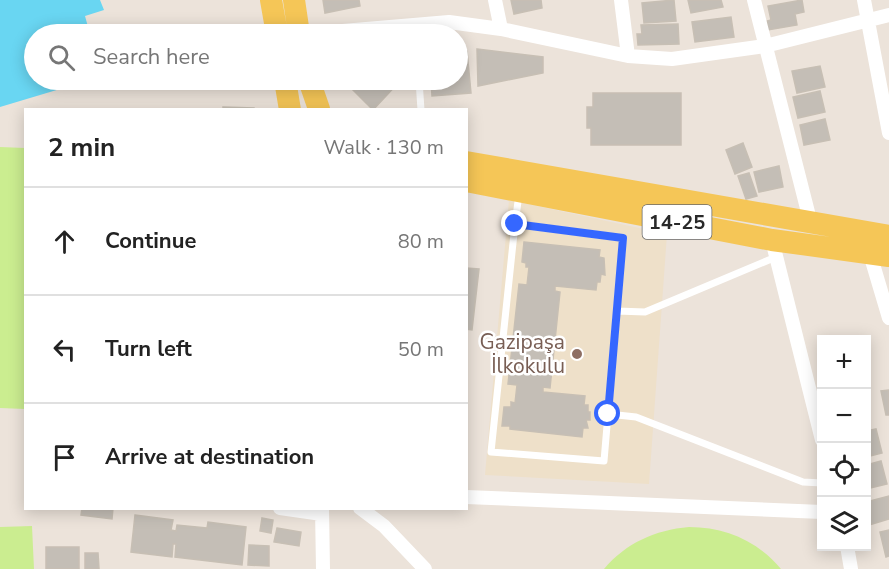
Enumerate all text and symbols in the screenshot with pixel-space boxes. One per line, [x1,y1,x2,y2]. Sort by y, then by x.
search box [24,24,468,90]
icon: search [45,41,78,74]
text: Search here [93,42,210,72]
text: 2 min [48,130,115,165]
text: Walk · 130 m [324,134,444,161]
road number: 14-25 [642,205,712,239]
route end [501,210,527,236]
icon: ahead [48,225,81,258]
text: Continue [105,226,196,256]
text: 80 m [398,228,444,255]
place label: Gazipaşa İlkokulu [479,328,565,380]
icon: left [48,333,81,366]
text: Turn left [105,334,192,364]
map controls [817,335,871,551]
button: + [817,335,871,389]
text: 50 m [398,336,444,363]
marker: Gazipaşa İlkokulu [570,347,584,361]
button: − [817,389,871,443]
route start [594,400,620,426]
icon: arrive [48,441,81,474]
text: Arrive at destination [105,442,314,472]
button: locate [817,443,871,497]
button: layers [817,497,871,551]

